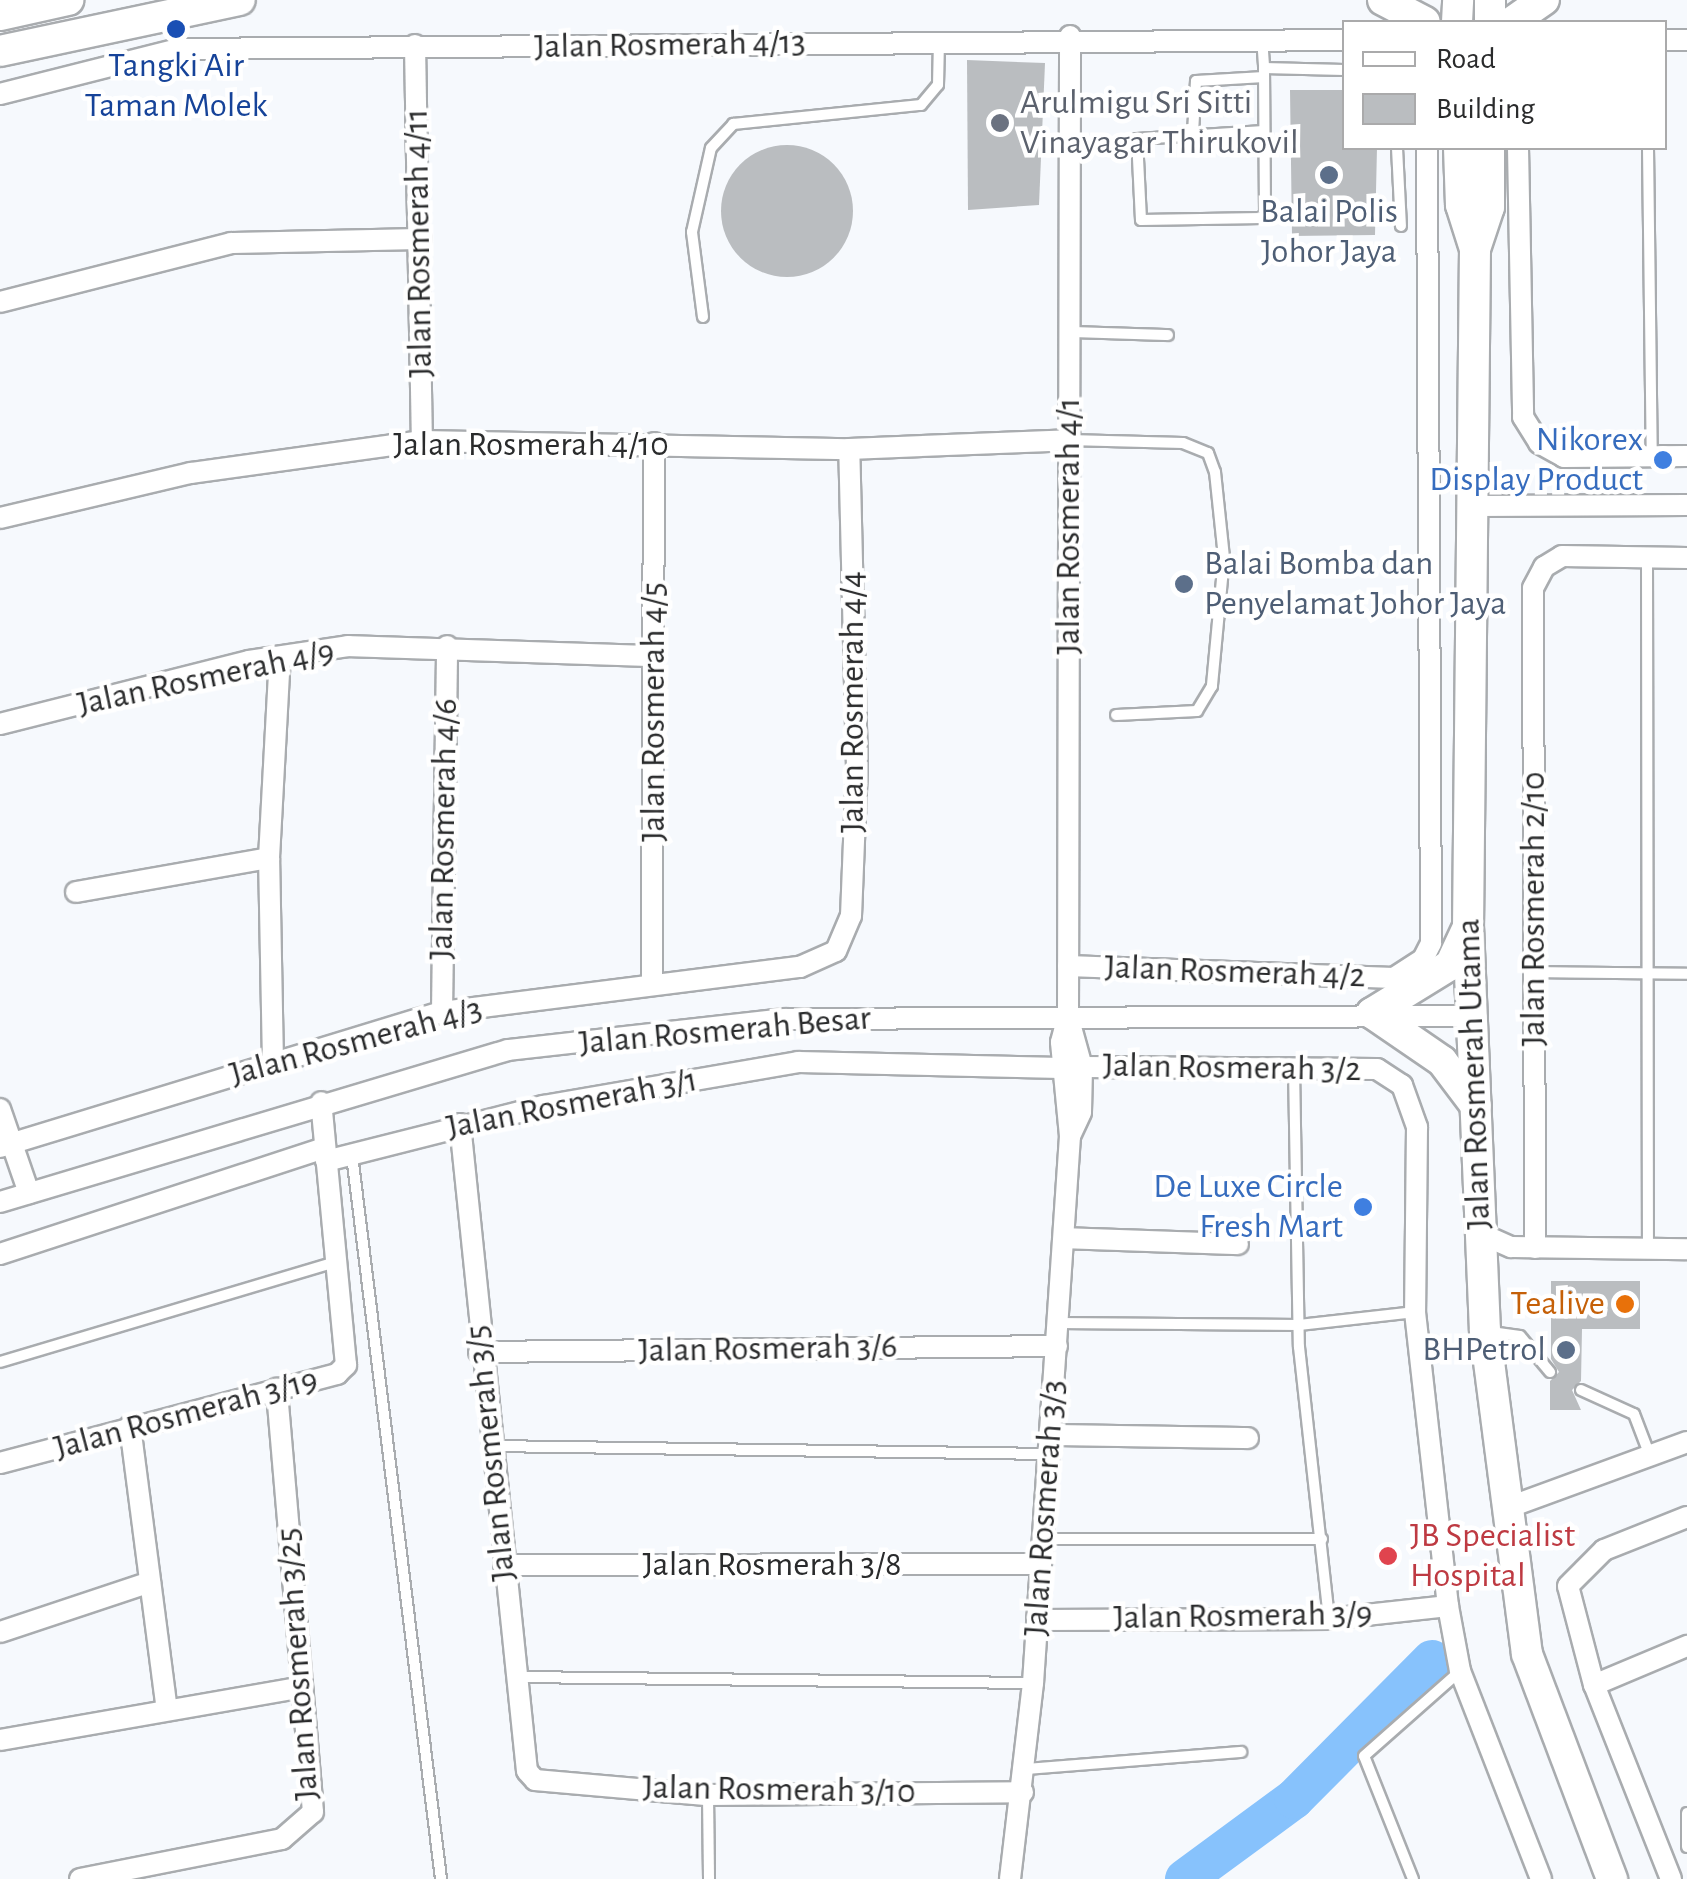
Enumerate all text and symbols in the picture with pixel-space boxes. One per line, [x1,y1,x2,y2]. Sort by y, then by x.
marker: Tangki Air Taman Molek [165,18,187,40]
legend [1342,20,1667,150]
street label: Jalan Rosmerah 4/13 [534,22,806,68]
text: Road [1436,44,1496,74]
place label: Tangki Air Taman Molek [84,45,268,127]
place label: Arulmigu Sri Sitti Vinayagar Thirukovil [1020,82,1299,164]
text: Building [1436,94,1535,124]
street label: Jalan Rosmerah 4/11 [396,108,442,378]
marker: Arulmigu Sri Sitti Vinayagar Thirukovil [989,112,1011,134]
marker: Balai Polis Johor Jaya [1318,164,1340,186]
place label: Balai Polis Johor Jaya [1260,191,1398,273]
street label: Jalan Rosmerah 4/1 [1048,397,1090,655]
place label: Nikorex Display Product [1429,419,1643,501]
street label: Jalan Rosmerah 4/10 [393,424,669,466]
marker: Nikorex Display Product [1652,449,1674,471]
place label: Balai Bomba dan Penyelamat Johor Jaya [1204,543,1506,625]
street label: Jalan Rosmerah 4/4 [832,571,874,833]
marker: Balai Bomba dan Penyelamat Johor Jaya [1173,573,1195,595]
street label: Jalan Rosmerah 4/5 [633,582,675,842]
street label: Jalan Rosmerah 4/9 [74,630,338,726]
street label: Jalan Rosmerah 4/6 [421,698,467,960]
street label: Jalan Rosmerah 2/10 [1513,772,1555,1046]
street label: Jalan Rosmerah Utama [1448,918,1500,1230]
street label: Jalan Rosmerah 4/2 [1104,946,1366,998]
street label: Jalan Rosmerah 4/3 [225,988,487,1096]
street label: Jalan Rosmerah Besar [577,997,873,1065]
street label: Jalan Rosmerah 3/2 [1102,1045,1362,1091]
street label: Jalan Rosmerah 3/1 [443,1059,701,1149]
place label: De Luxe Circle Fresh Mart [1153,1166,1343,1248]
marker: De Luxe Circle Fresh Mart [1352,1196,1374,1218]
place label: Tealive [1510,1283,1605,1325]
marker: Tealive [1614,1293,1636,1315]
street label: Jalan Rosmerah 3/5 [457,1323,525,1583]
street label: Jalan Rosmerah 3/6 [638,1326,898,1372]
place label: BHPetrol [1422,1329,1546,1371]
marker: BHPetrol [1555,1339,1577,1361]
street label: Jalan Rosmerah 3/19 [50,1359,322,1469]
street label: Jalan Rosmerah 3/3 [1015,1378,1075,1638]
place label: JB Specialist Hospital [1410,1515,1575,1597]
street label: Jalan Rosmerah 3/25 [268,1526,328,1802]
marker: JB Specialist Hospital [1375,1543,1401,1569]
street label: Jalan Rosmerah 3/8 [642,1544,902,1586]
street label: Jalan Rosmerah 3/9 [1113,1593,1373,1639]
street label: Jalan Rosmerah 3/10 [642,1767,916,1813]

